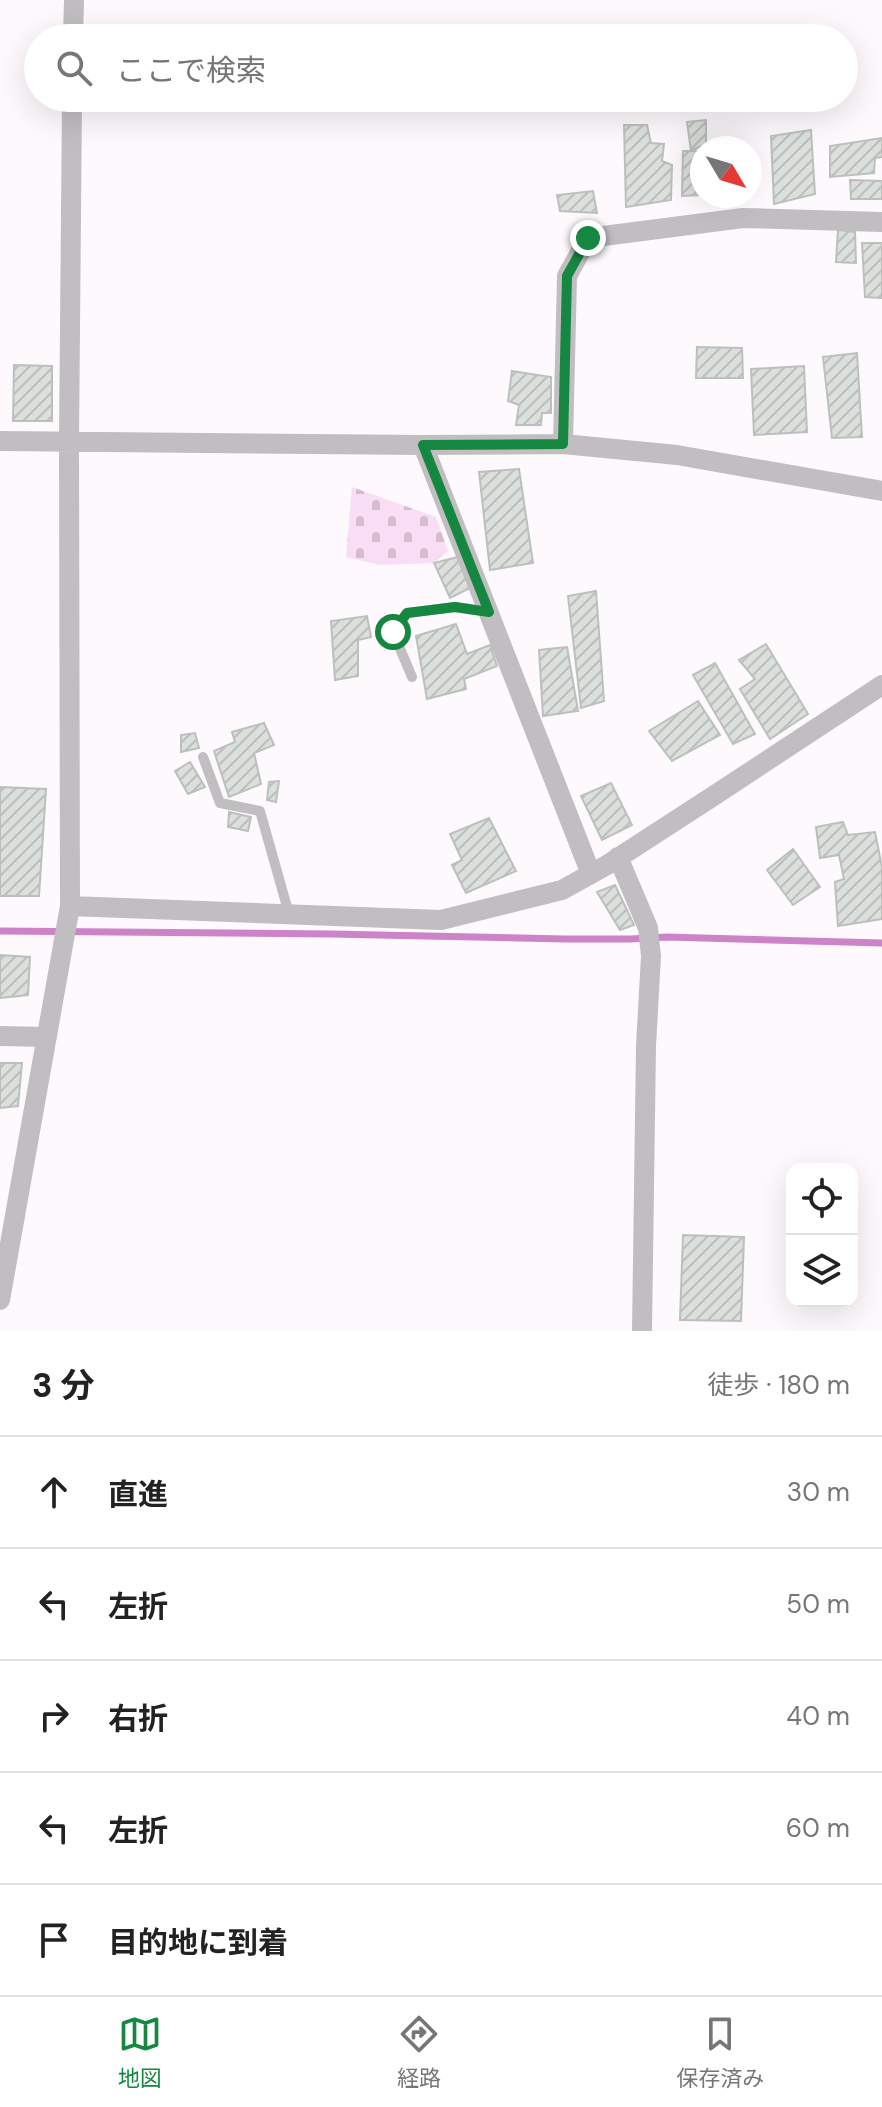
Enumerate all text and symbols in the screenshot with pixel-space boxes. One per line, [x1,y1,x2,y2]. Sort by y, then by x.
search box [24,24,858,112]
icon: search [52,46,96,90]
text: ここで検索 [116,51,266,90]
north arrow [690,136,762,208]
route end [570,220,606,256]
route start [375,614,411,650]
map controls [786,1163,858,1307]
button: locate [786,1163,858,1235]
button: layers [786,1235,858,1307]
text: 3 分 [32,1363,95,1408]
text: 徒歩 · 180 m [707,1368,850,1402]
icon: ahead [32,1470,76,1514]
text: 直進 [108,1475,168,1514]
text: 30 m [787,1475,850,1509]
icon: left [32,1582,76,1626]
text: 左折 [108,1587,168,1626]
text: 50 m [786,1587,850,1621]
icon: right [32,1694,76,1738]
text: 右折 [108,1699,168,1738]
text: 40 m [786,1699,850,1733]
icon: left [32,1806,76,1850]
text: 左折 [108,1811,168,1850]
text: 60 m [786,1811,850,1845]
icon: arrive [32,1918,76,1962]
text: 目的地に到着 [108,1923,288,1962]
tab: 地図 [118,2012,162,2093]
tab: 経路 [397,2012,441,2093]
tab: 保存済み [676,2012,764,2093]

